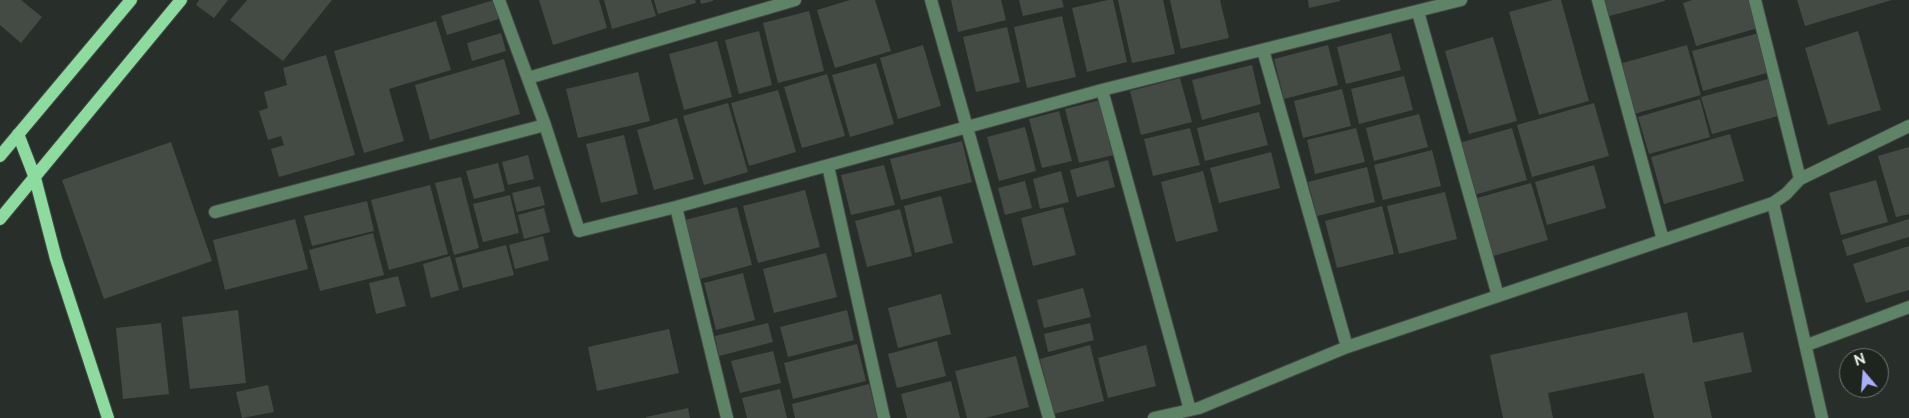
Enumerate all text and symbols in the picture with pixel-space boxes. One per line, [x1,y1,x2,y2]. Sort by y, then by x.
north arrow [1839,348,1889,398]
text: N [1852,350,1867,369]

